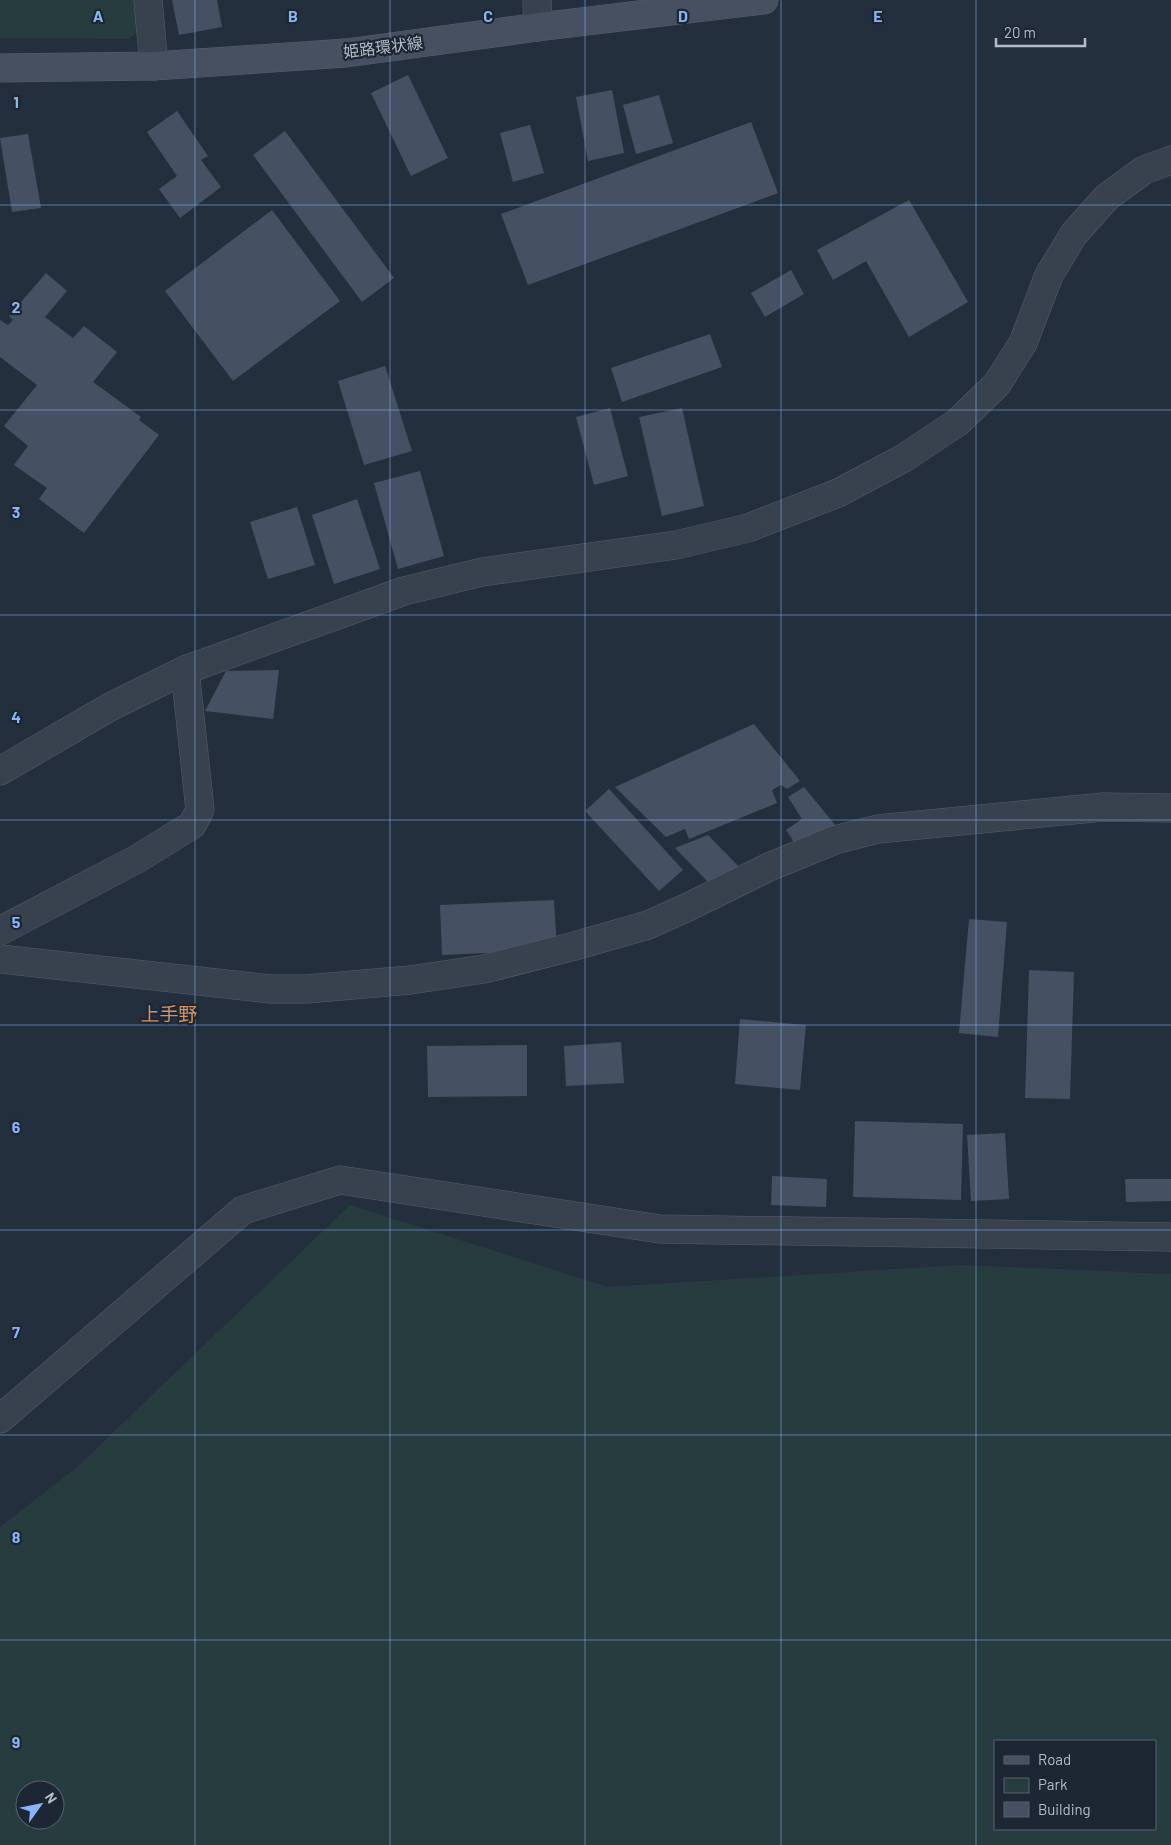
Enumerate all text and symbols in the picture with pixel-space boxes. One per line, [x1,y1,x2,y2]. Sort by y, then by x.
text: A [93,6,104,25]
text: B [288,6,298,25]
text: C [483,6,493,25]
text: D [678,6,688,25]
text: E [873,6,883,25]
scale bar [996,15,1085,47]
text: 20 m [1004,23,1036,41]
street label: 姫路環状線 [342,32,424,61]
text: 1 [13,92,19,111]
text: 2 [12,297,21,316]
text: 3 [12,502,20,521]
text: 4 [11,707,21,726]
text: 5 [12,912,21,931]
district label: 上手野 [140,1002,198,1025]
text: 6 [12,1117,21,1136]
text: 7 [12,1322,20,1341]
text: 8 [12,1527,21,1546]
text: 9 [12,1732,20,1751]
legend [994,1740,1156,1830]
text: Road [1038,1750,1071,1768]
text: Park [1038,1775,1068,1793]
north arrow [15,1780,65,1830]
text: N [42,1789,61,1806]
text: Building [1038,1800,1091,1818]

